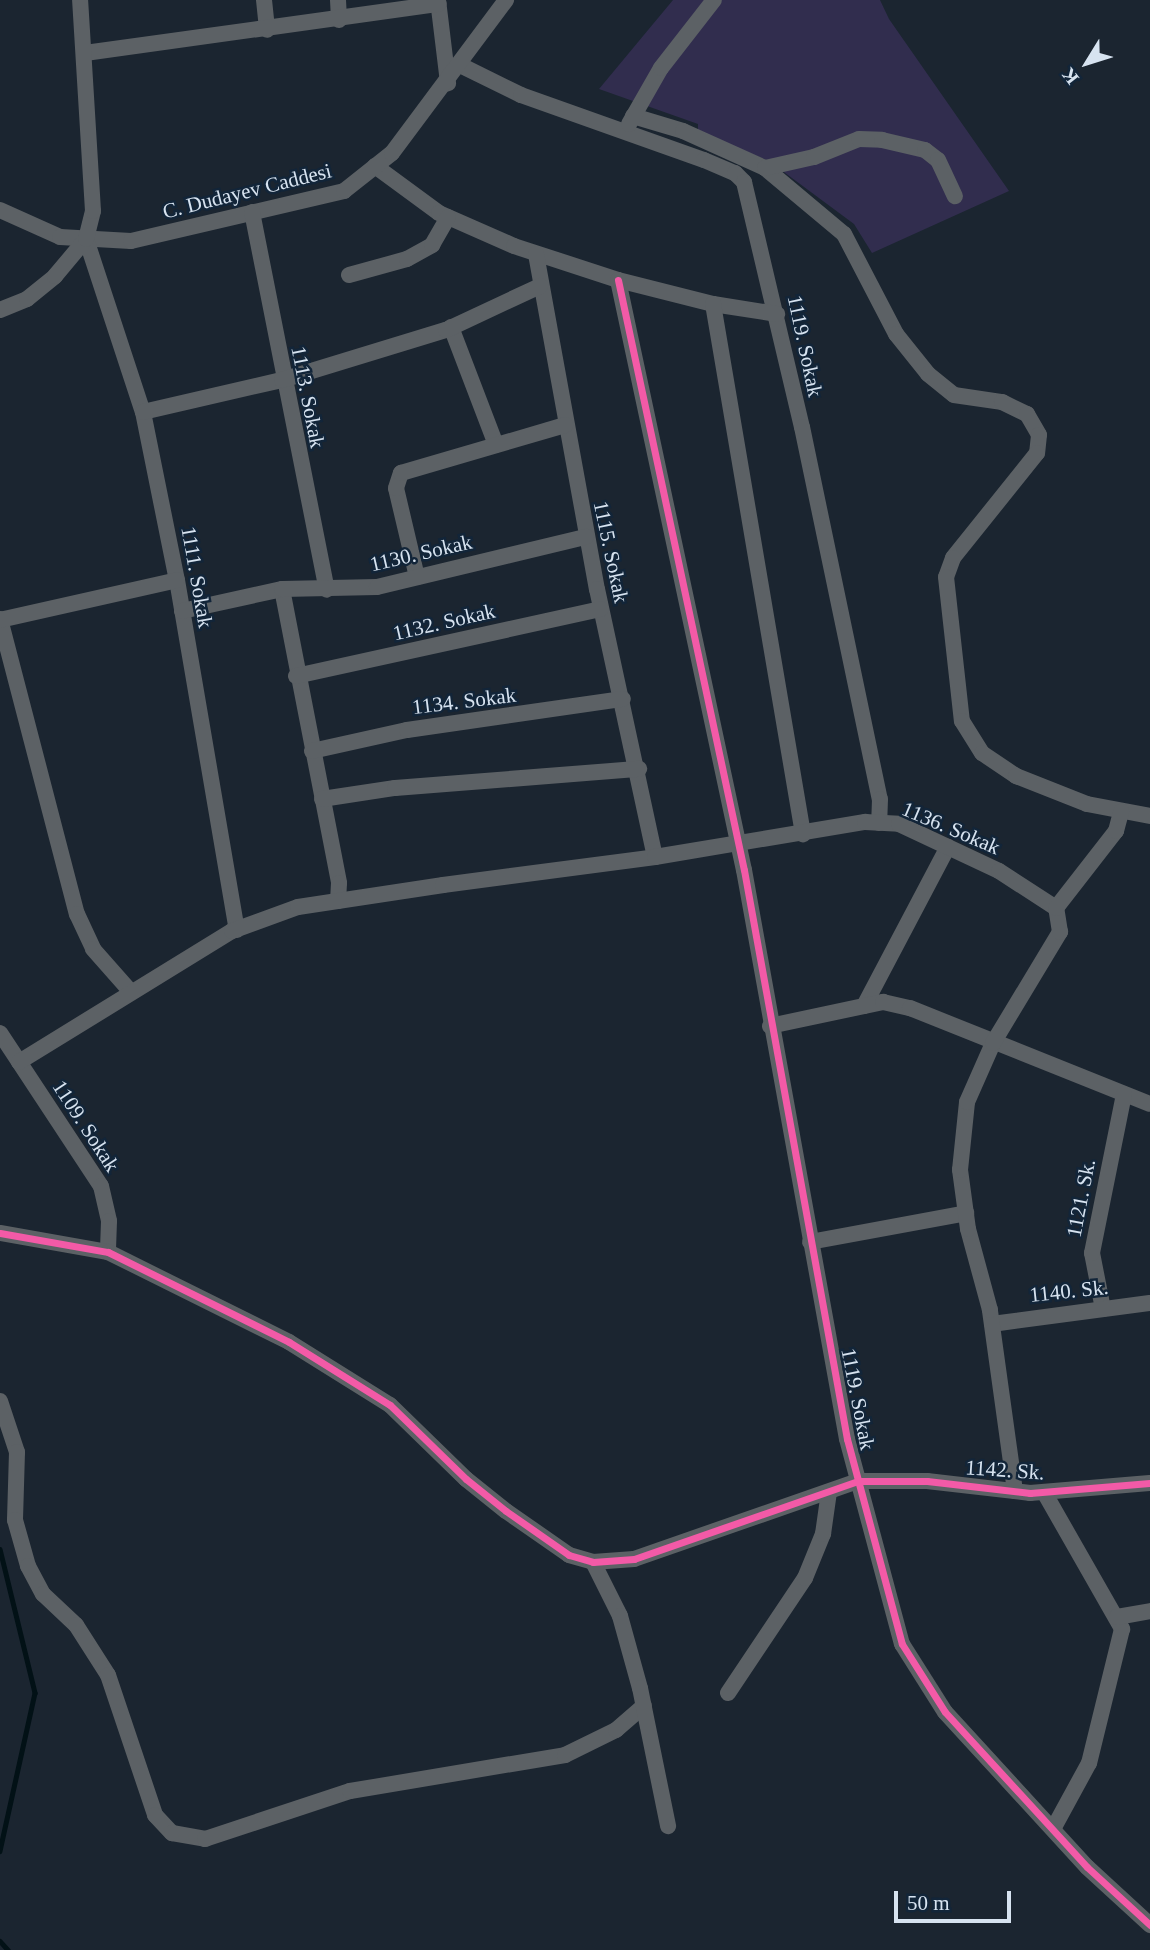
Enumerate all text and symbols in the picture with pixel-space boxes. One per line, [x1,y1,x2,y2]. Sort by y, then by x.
north arrow [1052,28,1122,98]
text: K [1057,64,1083,89]
street label: C. Dudayev Caddesi [160,158,334,224]
street label: 1119. Sokak [782,293,828,399]
street label: 1113. Sokak [286,344,330,450]
street label: 1115. Sokak [588,499,634,605]
street label: 1111. Sokak [176,524,218,630]
street label: 1130. Sokak [367,529,475,577]
street label: 1132. Sokak [390,598,498,646]
street label: 1134. Sokak [411,682,517,720]
street label: 1136. Sokak [898,796,1004,860]
street label: 1109. Sokak [47,1075,125,1177]
street label: 1121. Sk. [1061,1157,1101,1239]
street label: 1140. Sk. [1028,1274,1110,1308]
street label: 1119. Sokak [836,1346,880,1452]
street label: 1142. Sk. [965,1455,1045,1485]
scale bar [898,1876,1015,1920]
text: 50 m [907,1891,950,1915]

